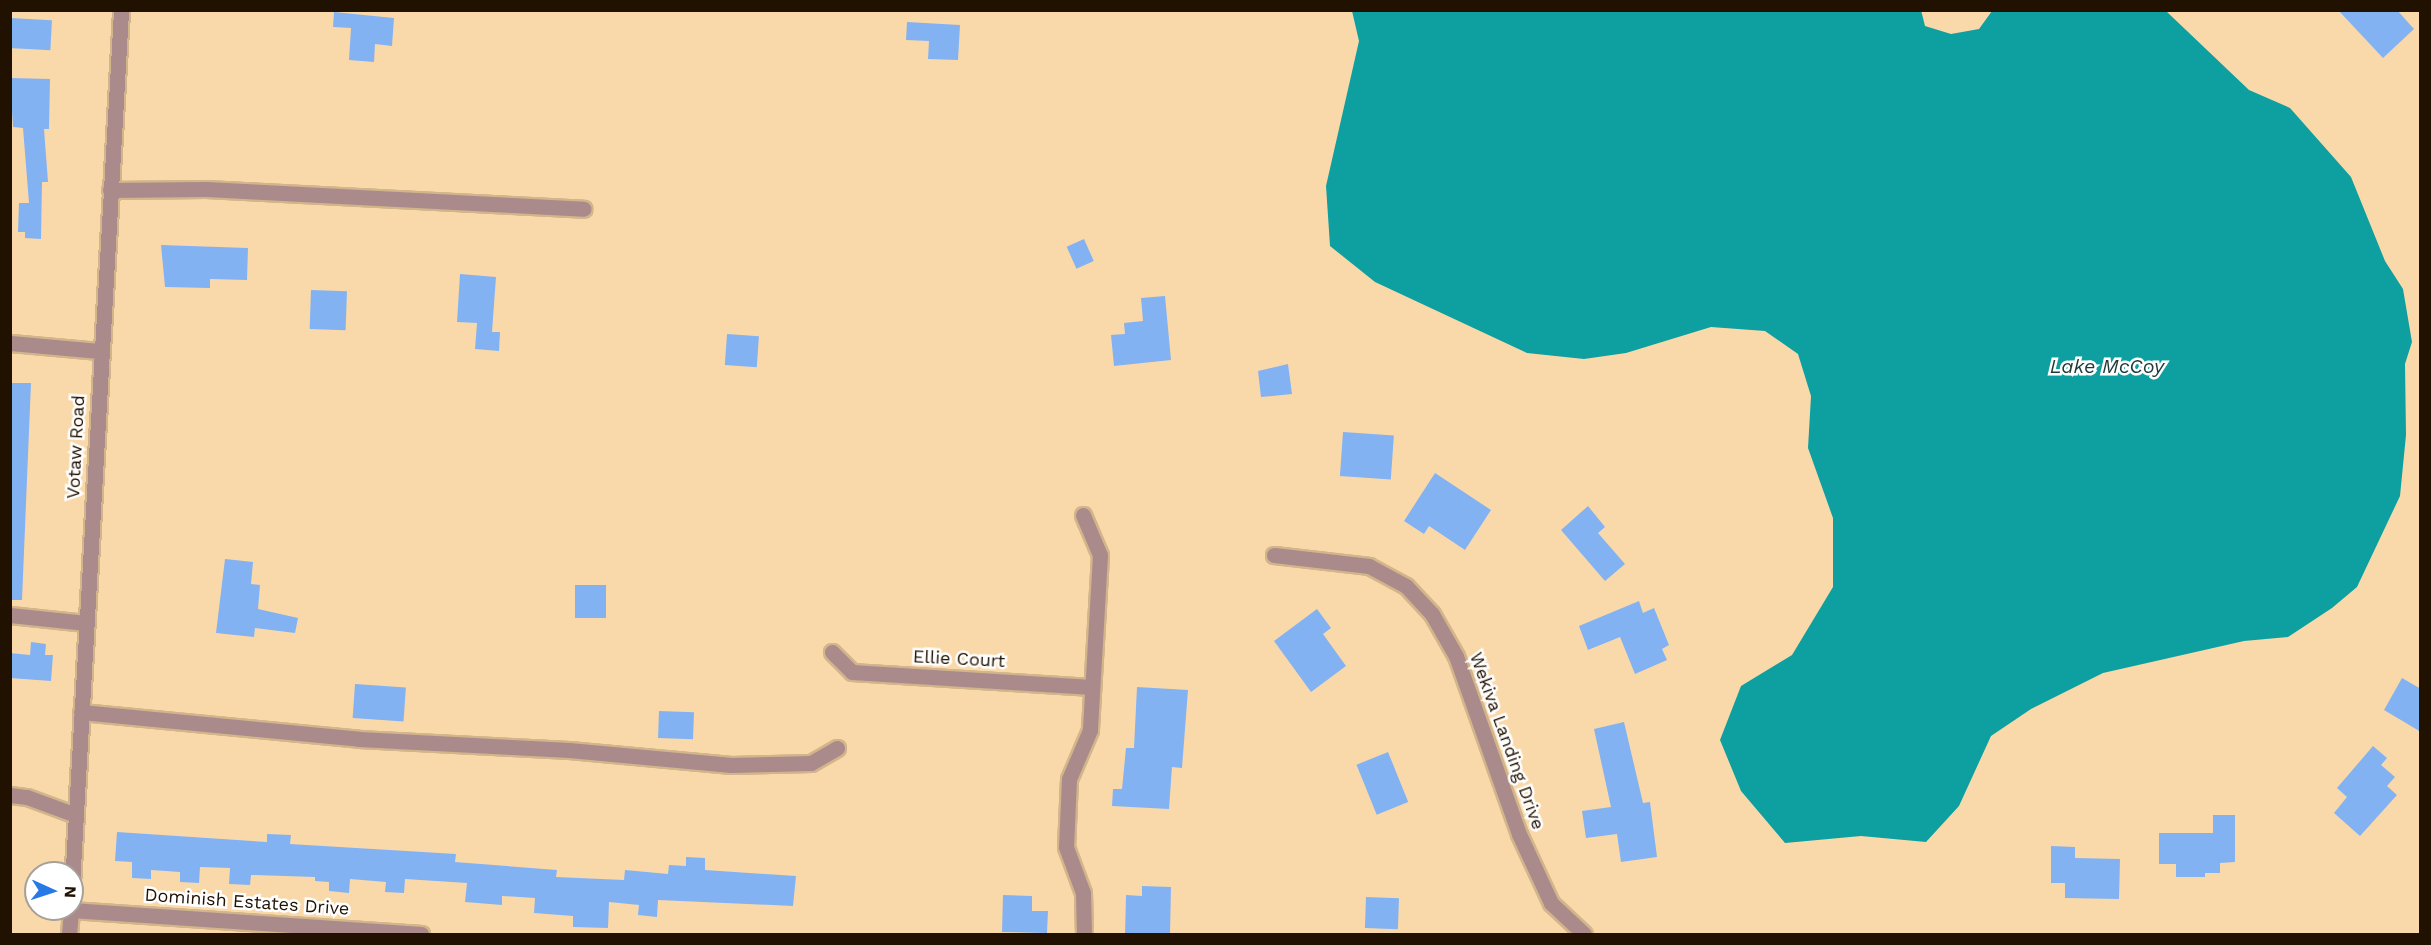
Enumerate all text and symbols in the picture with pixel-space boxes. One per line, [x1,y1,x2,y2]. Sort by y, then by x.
water label: Lake McCoy [2050,354,2164,378]
street label: Votaw Road [62,394,90,500]
street label: Ellie Court [912,646,1006,672]
street label: Wekiva Landing Drive [1465,649,1549,833]
north arrow [24,861,84,921]
street label: Dominish Estates Drive [144,884,350,920]
text: N [61,885,80,898]

